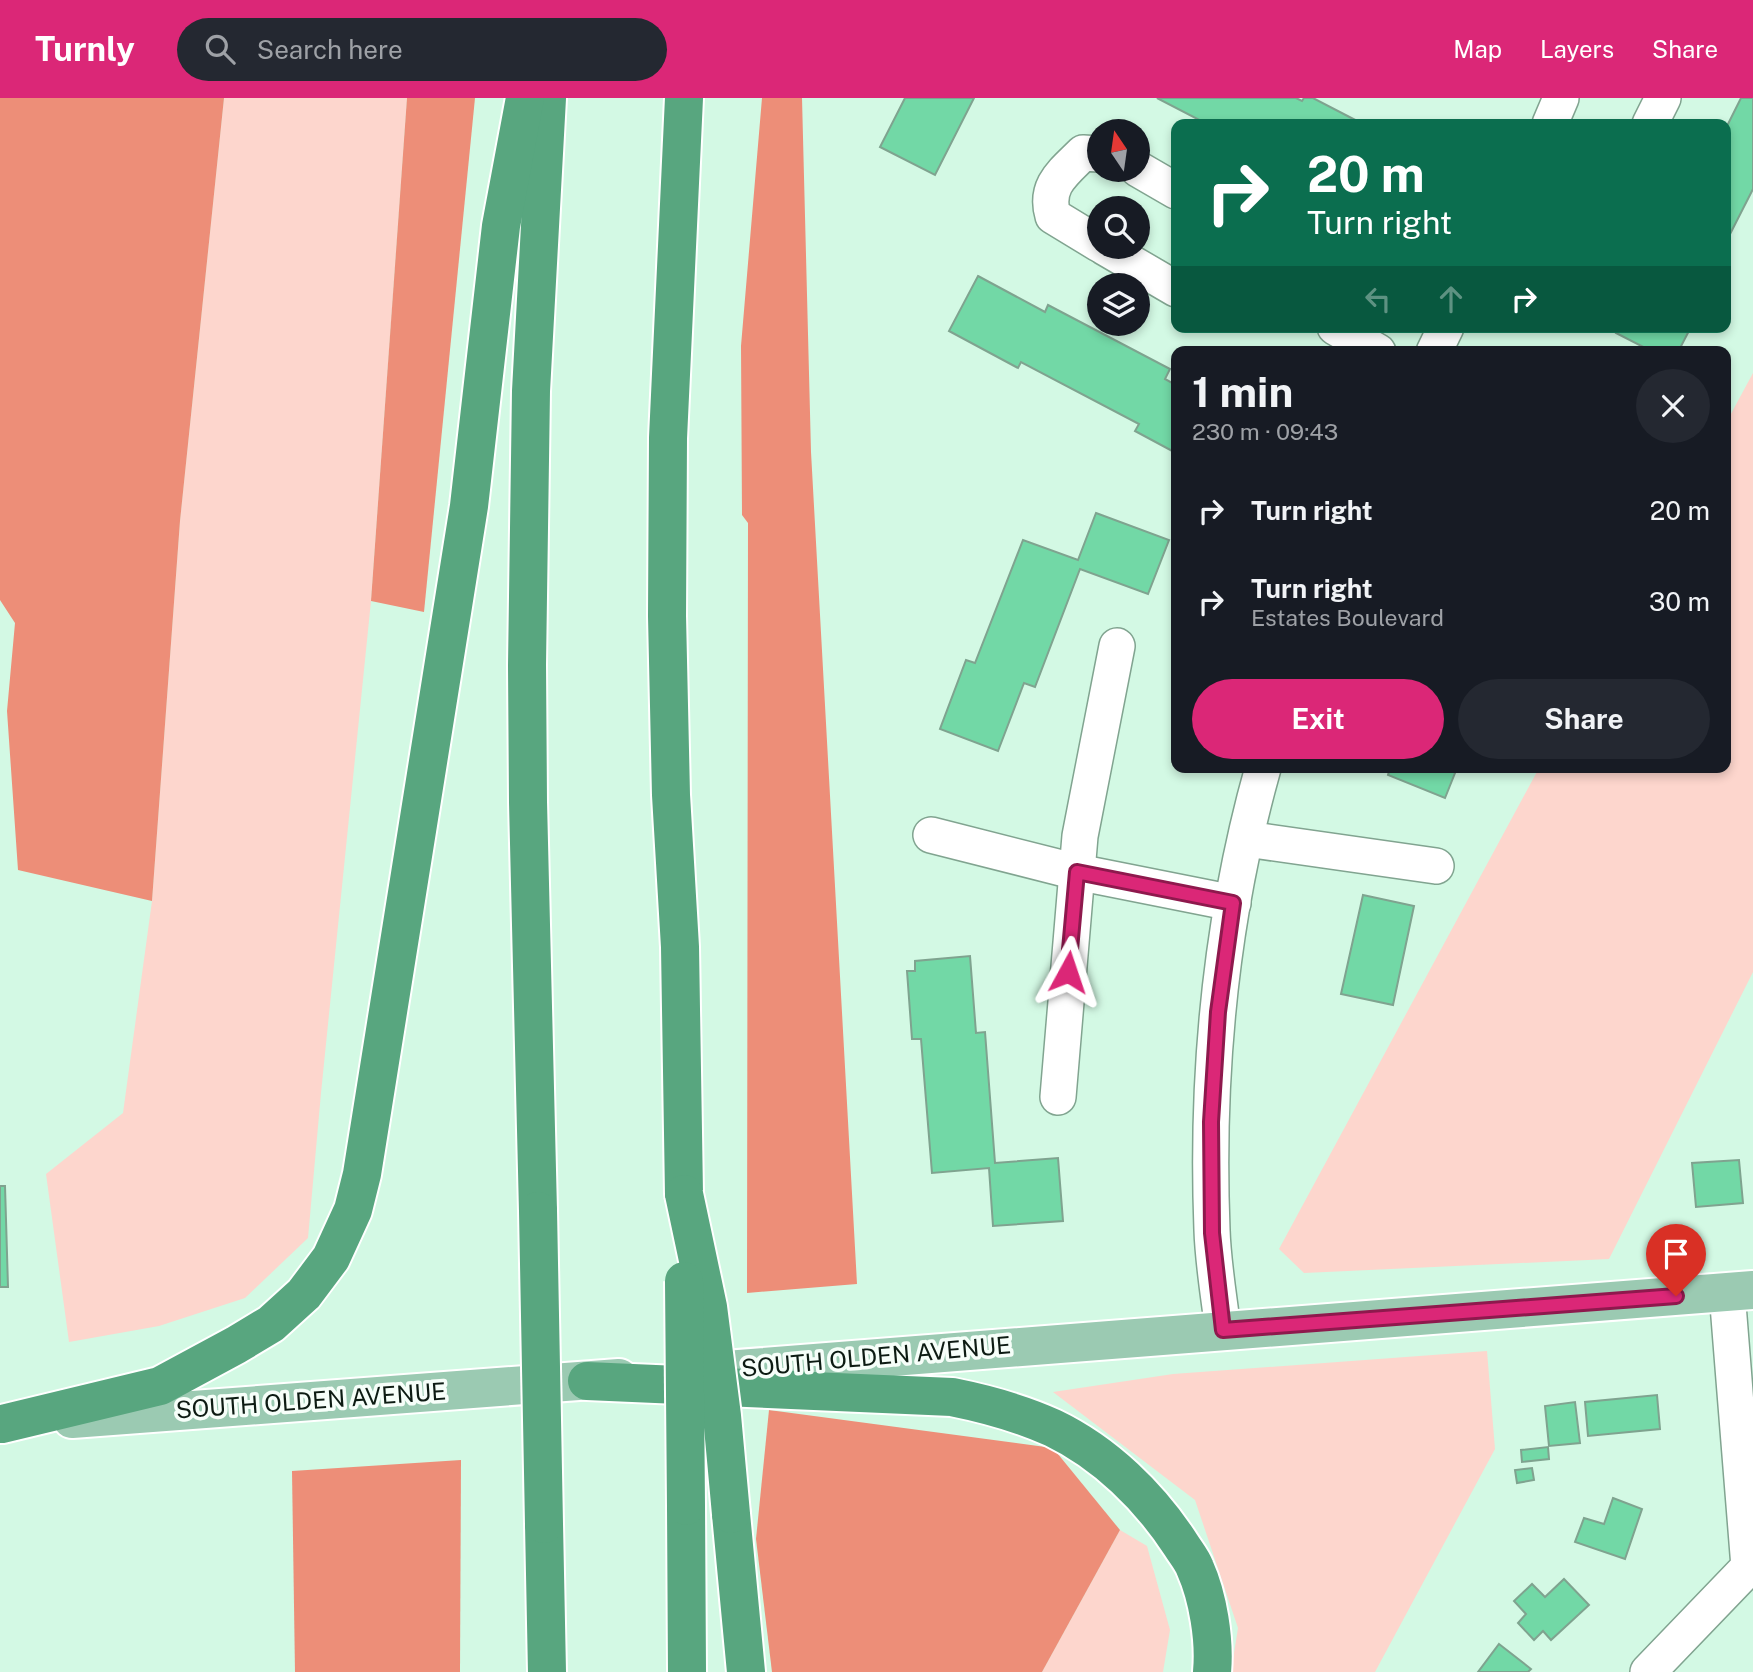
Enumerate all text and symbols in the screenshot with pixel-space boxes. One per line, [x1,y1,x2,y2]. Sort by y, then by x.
search box [177,18,667,81]
text: Turnly [35,30,135,68]
icon: search [201,30,239,68]
text: Search here [257,34,403,65]
text: Map [1453,35,1502,63]
text: Layers [1540,35,1614,63]
text: Share [1652,35,1718,63]
north arrow [1087,119,1150,182]
map controls [1087,119,1150,336]
text: 20 m [1307,145,1425,203]
icon: right [1192,147,1283,238]
button: search [1087,196,1150,259]
text: Turn right [1307,204,1452,241]
button: layers [1087,273,1150,336]
icon: left [1359,280,1397,318]
icon: ahead [1432,280,1470,318]
icon: right [1505,280,1543,318]
text: 1 min [1192,367,1293,416]
button: close [1636,369,1710,443]
text: 230 m · 09:43 [1192,418,1338,445]
icon: right [1192,492,1230,530]
text: Turn right [1251,495,1373,526]
text: 20 m [1650,495,1710,526]
text: Turn right [1251,573,1373,604]
icon: right [1192,583,1230,621]
text: 30 m [1649,586,1710,617]
text: Estates Boulevard [1251,604,1444,631]
button: Exit [1192,679,1444,759]
button: Share [1458,679,1710,759]
position arrow [1031,935,1105,1009]
pin [1646,1224,1706,1296]
icon: arrive [1657,1235,1695,1273]
street label: SOUTH OLDEN AVENUE [740,1330,1012,1382]
street label: SOUTH OLDEN AVENUE [175,1377,447,1423]

